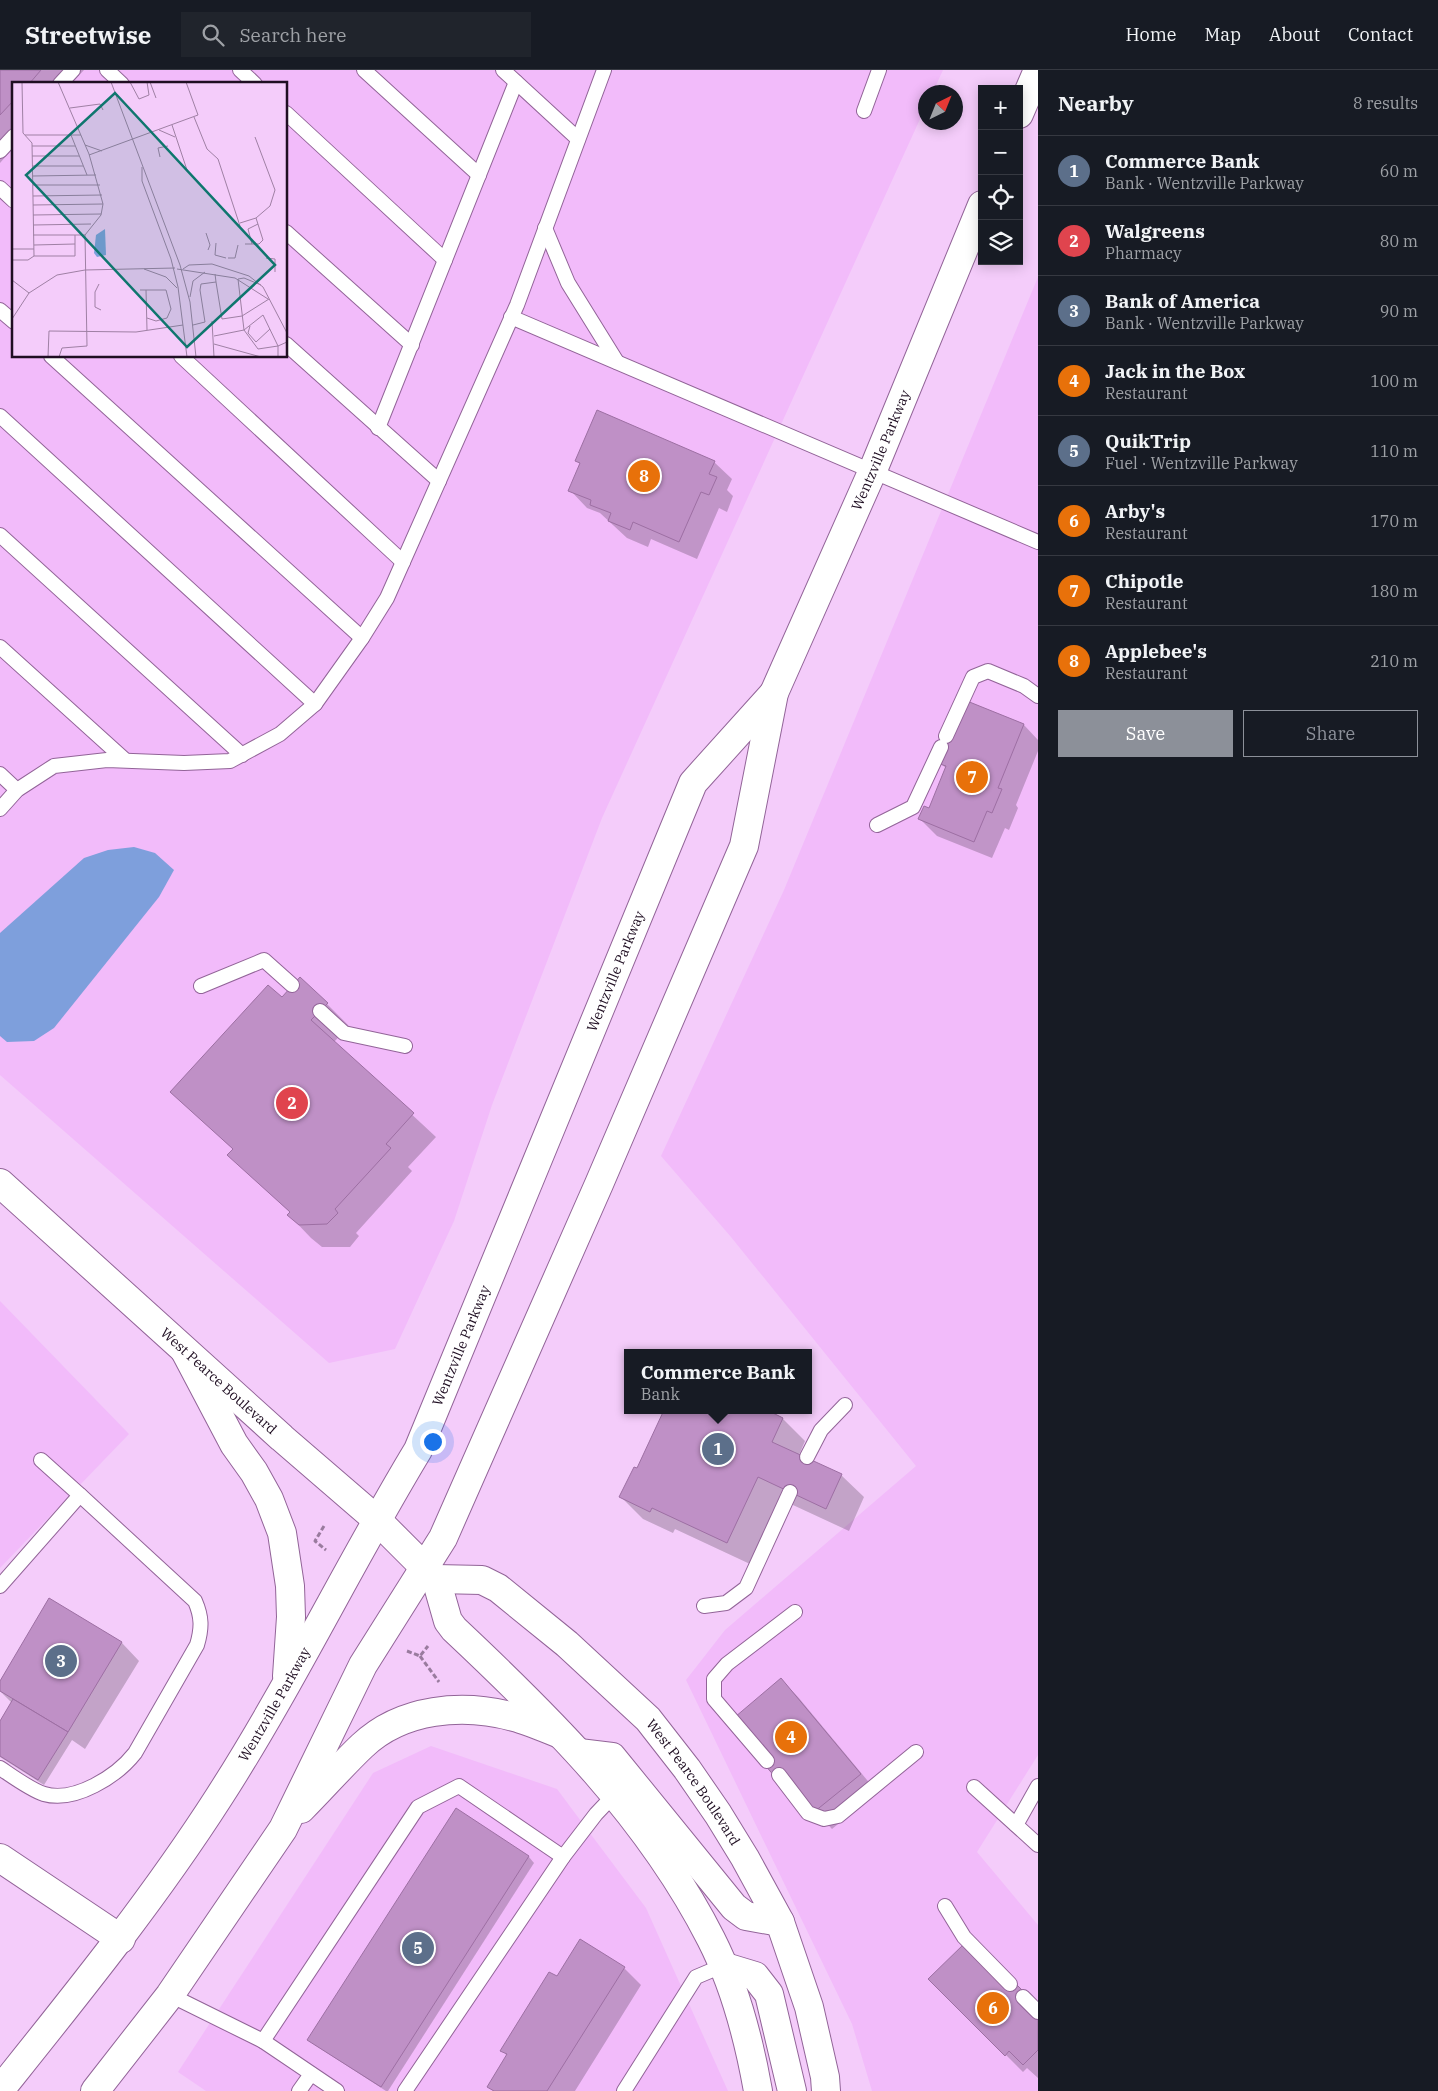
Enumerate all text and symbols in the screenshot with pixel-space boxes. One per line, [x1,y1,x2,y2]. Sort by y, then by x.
search box [181,12,531,57]
text: Streetwise [25,19,151,51]
icon: search [199,21,227,49]
text: Search here [239,23,346,47]
text: Home [1125,23,1177,46]
text: Map [1205,23,1241,46]
text: About [1269,23,1320,46]
text: Contact [1348,23,1413,46]
inset map [12,82,288,358]
north arrow [918,85,963,130]
map controls [978,85,1023,265]
button: + [978,85,1023,130]
text: Nearby [1058,89,1134,117]
text: 8 results [1353,93,1418,113]
button: − [978,130,1023,175]
text: Commerce Bank [1105,149,1259,173]
text: 1 [1069,161,1079,181]
text: 60 m [1380,161,1418,181]
text: Bank · Wentzville Parkway [1105,173,1304,193]
button: locate [978,175,1023,220]
text: Walgreens [1105,219,1205,243]
button: layers [978,220,1023,265]
text: 2 [1069,231,1079,251]
text: 80 m [1380,231,1418,251]
text: Pharmacy [1105,243,1182,263]
text: Bank of America [1105,289,1260,313]
text: 3 [1069,301,1079,321]
text: 90 m [1380,301,1418,321]
text: Bank · Wentzville Parkway [1105,313,1304,333]
text: Jack in the Box [1105,359,1245,383]
text: 4 [1069,371,1079,391]
text: 100 m [1370,371,1418,391]
text: Restaurant [1105,383,1188,403]
street label: Wentzville Parkway [847,387,914,513]
text: QuikTrip [1105,429,1191,453]
text: 5 [1069,441,1079,461]
text: 110 m [1370,441,1418,461]
text: Fuel · Wentzville Parkway [1105,453,1298,473]
pin: 8 [628,457,660,495]
text: Arby's [1105,499,1165,523]
text: 6 [1069,511,1079,531]
text: 170 m [1370,511,1418,531]
text: Restaurant [1105,523,1188,543]
text: Chipotle [1105,569,1184,593]
text: 7 [1069,581,1079,601]
text: 180 m [1370,581,1418,601]
text: Restaurant [1105,593,1188,613]
text: Applebee's [1105,639,1207,663]
text: 8 [1069,651,1079,671]
text: 210 m [1370,651,1418,671]
text: Restaurant [1105,663,1188,683]
button: Save [1058,710,1233,757]
button: Share [1243,710,1418,757]
pin: 7 [956,758,988,796]
street label: Wentzville Parkway [583,908,649,1034]
pin: 2 [276,1084,308,1122]
street label: Wentzville Parkway [428,1282,494,1409]
street label: West Pearce Boulevard [157,1324,281,1438]
popup [624,1349,812,1414]
text: Commerce Bank [641,1360,795,1384]
text: Bank [641,1384,680,1404]
your location [420,1429,446,1455]
pin: 1 [702,1430,734,1468]
pin: 3 [45,1642,77,1680]
street label: Wentzville Parkway [234,1644,314,1765]
street label: West Pearce Boulevard [642,1715,744,1849]
pin: 4 [775,1718,807,1756]
pin: 5 [402,1929,434,1967]
pin: 6 [977,1989,1009,2027]

